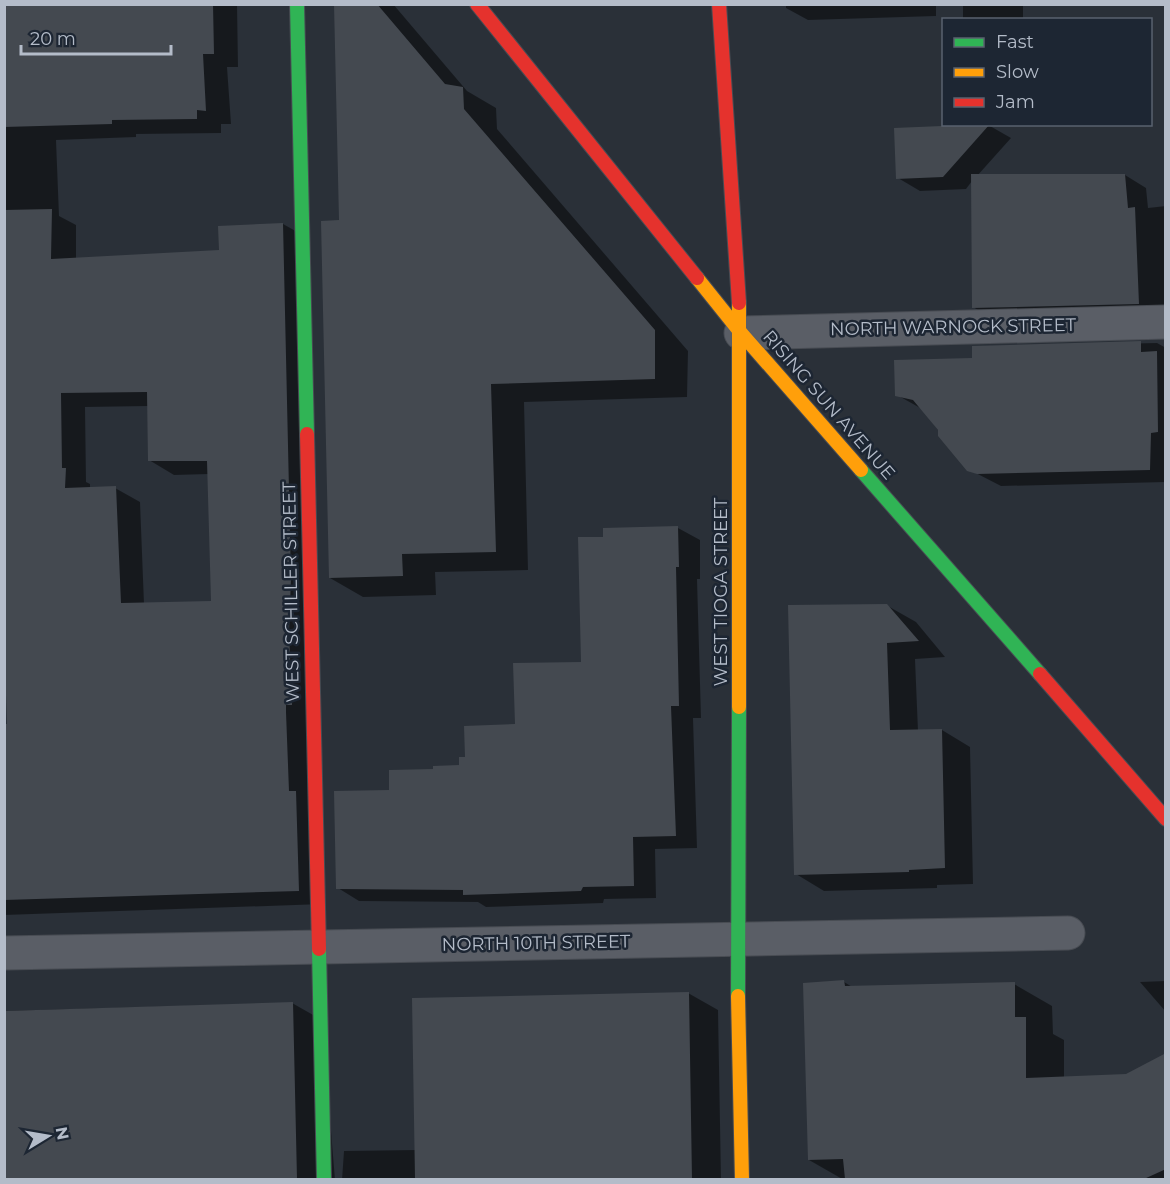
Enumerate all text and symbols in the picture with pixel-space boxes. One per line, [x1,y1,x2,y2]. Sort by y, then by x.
scale bar [21,18,171,56]
legend [942,18,1152,126]
text: 20 m [30,28,76,50]
text: Fast [996,31,1034,53]
text: Slow [996,61,1039,83]
text: Jam [995,91,1035,113]
street label: NORTH WARNOCK STREET [830,314,1077,340]
street label: RISING SUN AVENUE [758,326,900,484]
street label: WEST SCHILLER STREET [278,481,304,703]
street label: WEST TIOGA STREET [710,497,732,686]
street label: NORTH 10TH STREET [442,930,631,956]
north arrow [18,1106,78,1166]
text: N [52,1125,73,1141]

